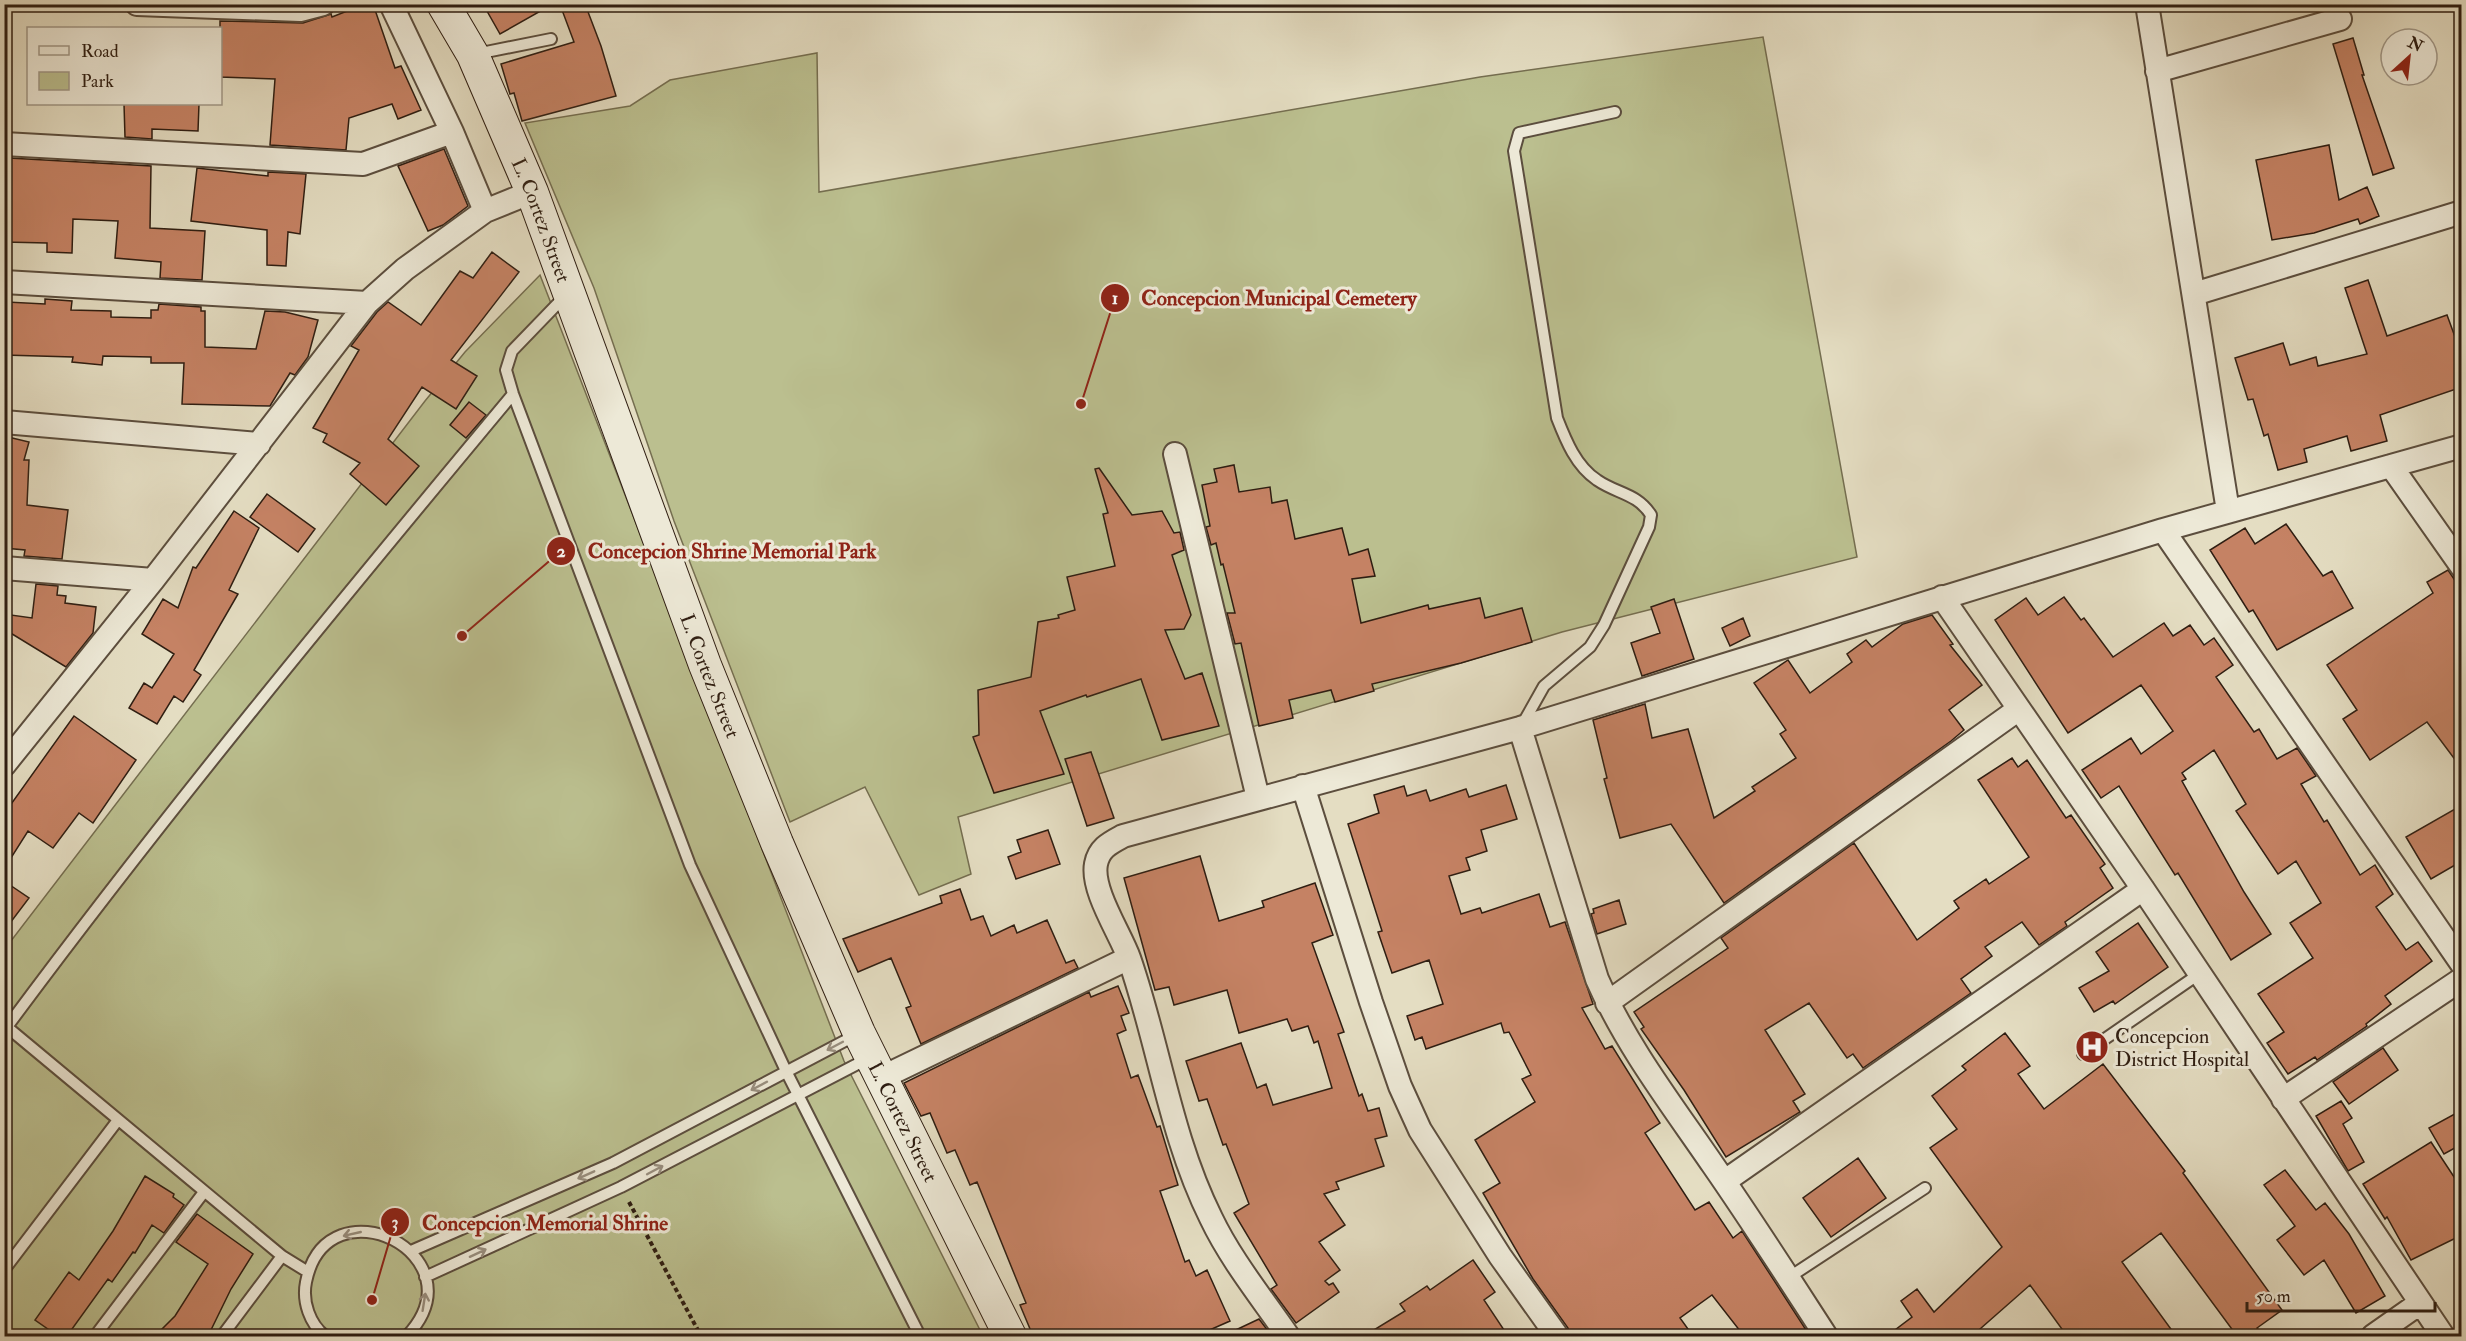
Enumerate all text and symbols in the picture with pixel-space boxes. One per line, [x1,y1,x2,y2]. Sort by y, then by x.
legend [27,27,222,105]
north arrow [2379,27,2439,87]
text: N [2404,32,2427,57]
text: Road [81,40,119,63]
text: Park [81,70,114,93]
street label: L. Cortez Street [506,154,577,286]
callout: Concepcion Municipal Cemetery [1100,278,1429,317]
text: Concepcion Municipal Cemetery [1141,285,1417,312]
text: 1 [1112,287,1118,310]
callout: Concepcion Shrine Memorial Park [546,531,889,570]
text: Concepcion Shrine Memorial Park [588,538,877,565]
text: 2 [556,540,566,563]
street label: L. Cortez Street [675,610,746,742]
place label: Concepcion District Hospital [2115,1024,2249,1073]
hospital icon: Concepcion District Hospital [2074,1029,2110,1065]
one-way arrow [827,1041,845,1052]
street label: L. Cortez Street [863,1057,944,1186]
one-way arrow [751,1080,768,1092]
one-way arrow [646,1164,663,1176]
one-way arrow [577,1170,596,1181]
callout: Concepcion Memorial Shrine [380,1203,680,1242]
text: Concepcion Memorial Shrine [422,1210,668,1237]
text: 3 [392,1211,399,1234]
one-way arrow [343,1229,362,1240]
one-way arrow [469,1246,487,1258]
scale bar [2247,1275,2434,1313]
text: 50 m [2256,1285,2291,1308]
one-way arrow [419,1293,430,1312]

